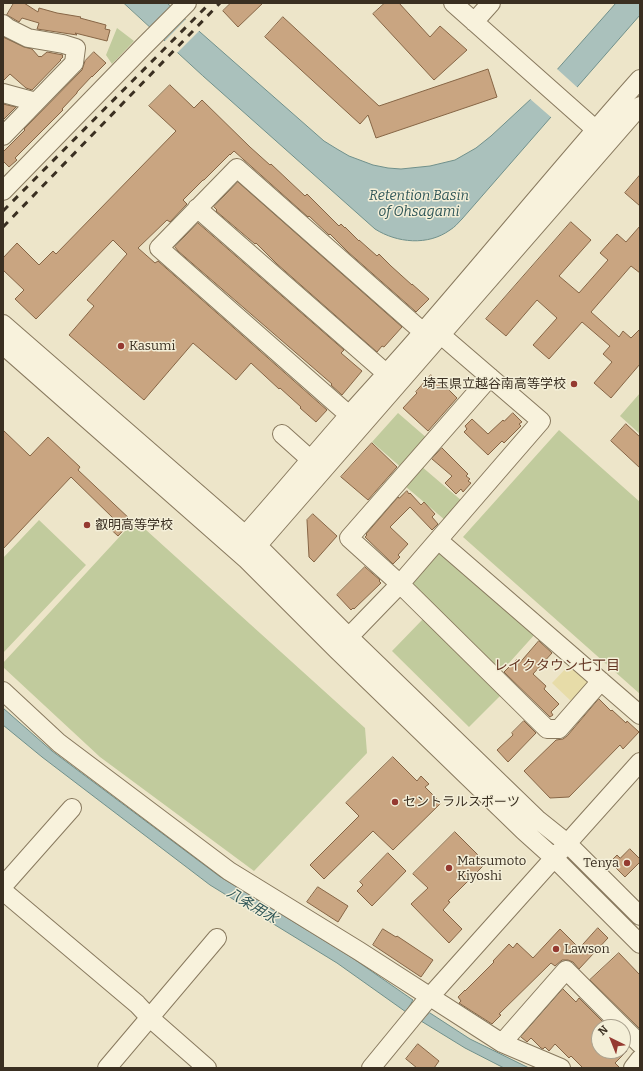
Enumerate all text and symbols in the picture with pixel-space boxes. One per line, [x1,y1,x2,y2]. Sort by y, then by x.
water label: Retention Basin of Ohsagami [369,188,469,220]
place label: Kasumi [129,338,175,354]
marker: Kasumi [116,341,126,351]
place label: 埼玉県立越谷南高等学校 [423,376,566,392]
marker: 埼玉県立越谷南高等学校 [569,379,579,389]
place label: 叡明高等学校 [95,517,173,533]
marker: 叡明高等学校 [82,520,92,530]
district label: レイクタウン七丁目 [494,658,620,674]
place label: セントラルスポーツ [403,794,520,810]
marker: セントラルスポーツ [390,797,400,807]
place label: Matsumoto Kiyoshi [457,853,526,884]
place label: Tenya [583,855,619,871]
marker: Tenya [622,858,632,868]
marker: Matsumoto Kiyoshi [444,863,454,873]
water label: 八条用水 [224,884,280,928]
place label: Lawson [564,941,610,957]
marker: Lawson [551,944,561,954]
north arrow [591,1019,631,1059]
text: N [596,1023,611,1038]

